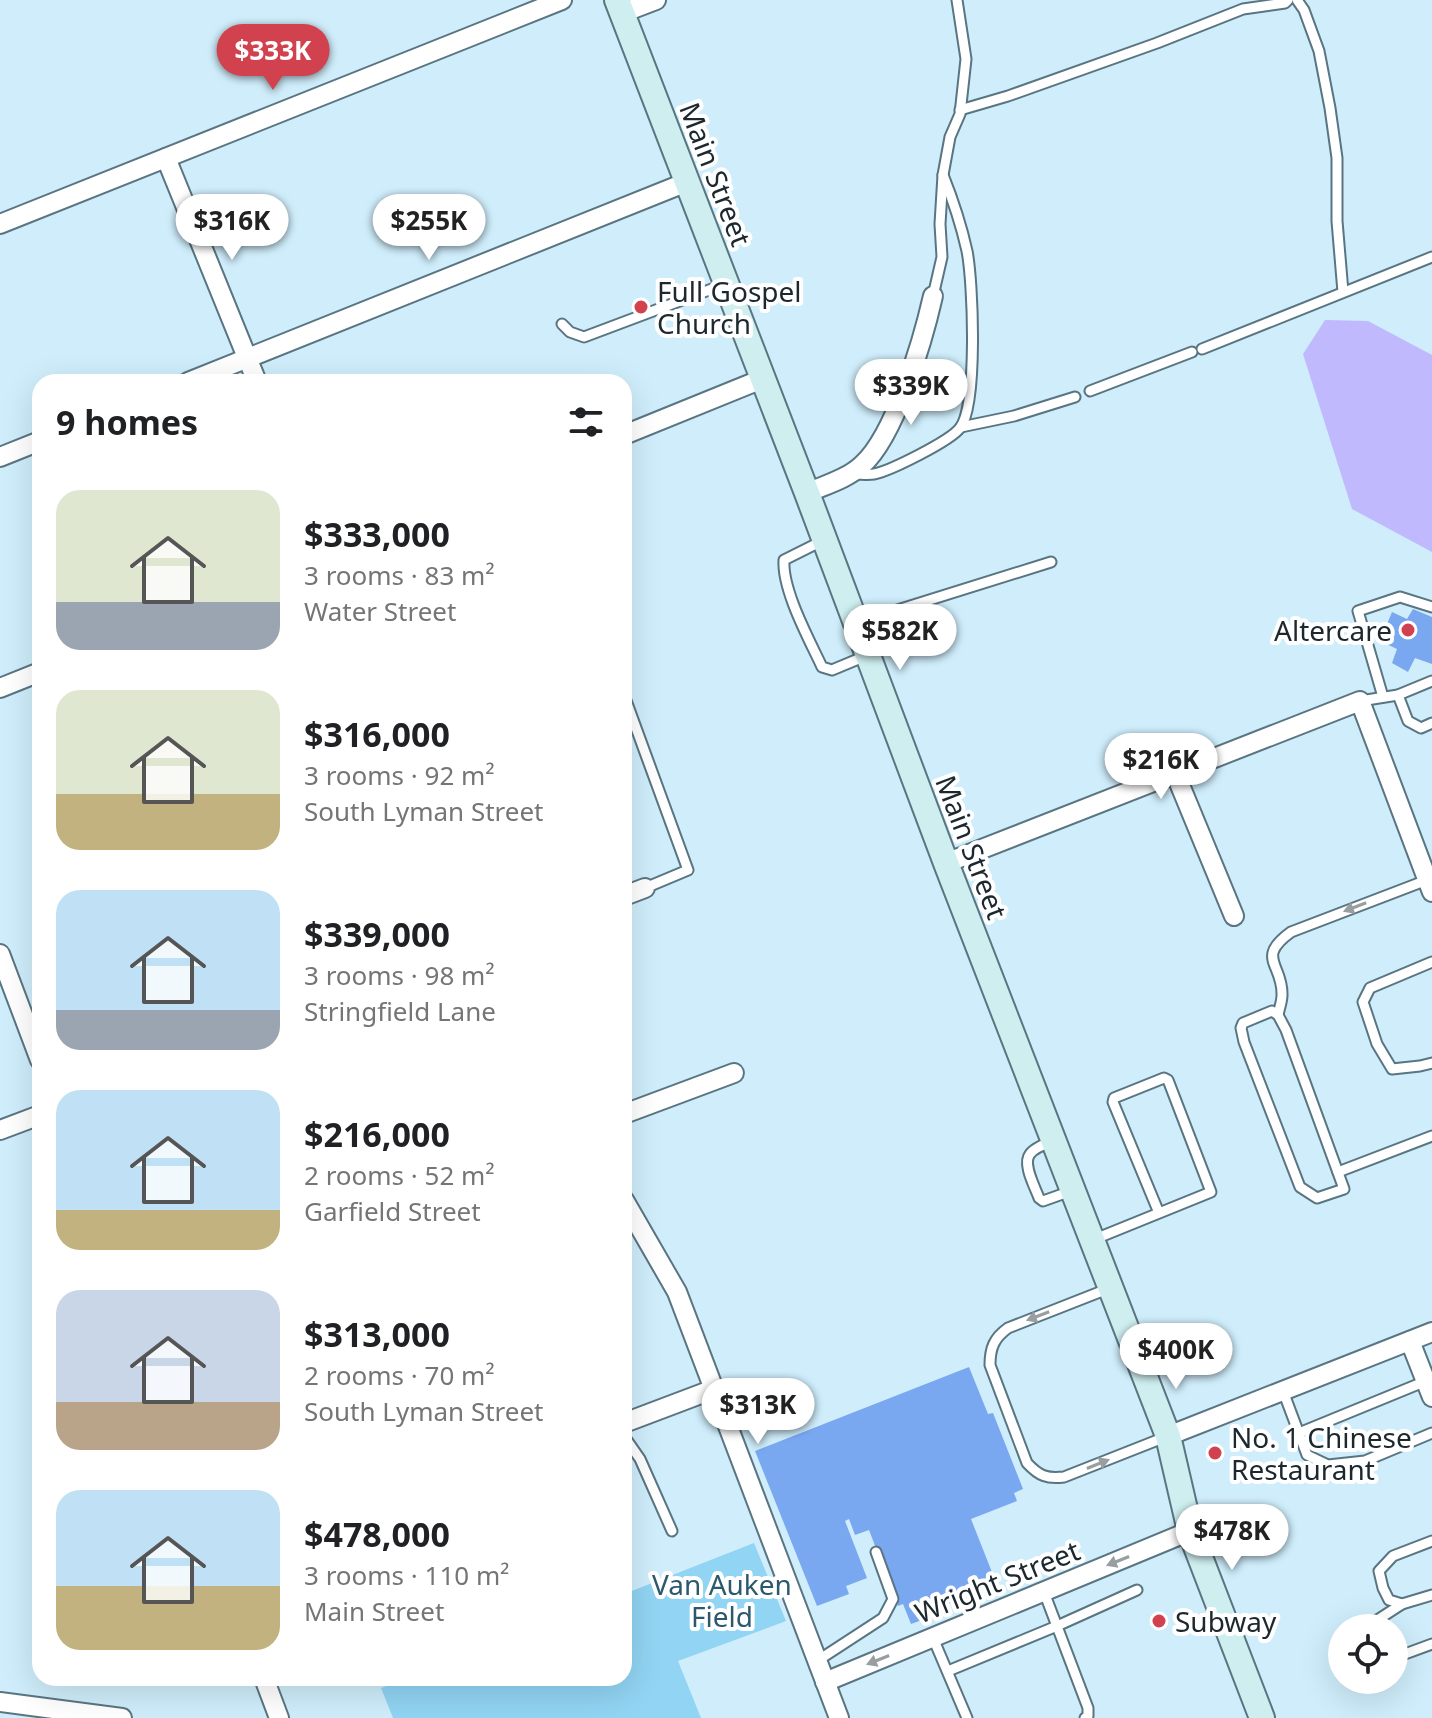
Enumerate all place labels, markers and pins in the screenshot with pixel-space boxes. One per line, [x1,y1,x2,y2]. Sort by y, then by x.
pin: $333K [217,24,329,92]
pin: $316K [176,194,288,262]
pin: $255K [373,194,485,262]
place label: Full Gospel Church [657,272,802,342]
marker: Full Gospel Church [632,298,650,316]
pin: $339K [855,359,967,427]
pin: $582K [844,604,956,672]
place label: Altercare [1274,611,1392,649]
marker: Altercare [1399,621,1417,639]
pin: $216K [1105,733,1217,801]
pin: $400K [1120,1323,1232,1391]
pin: $313K [702,1378,814,1446]
place label: No. 1 Chinese Restaurant [1231,1418,1412,1488]
marker: No. 1 Chinese Restaurant [1206,1444,1224,1462]
pin: $478K [1176,1504,1288,1572]
place label: Subway [1175,1602,1277,1640]
marker: Subway [1150,1612,1168,1630]

